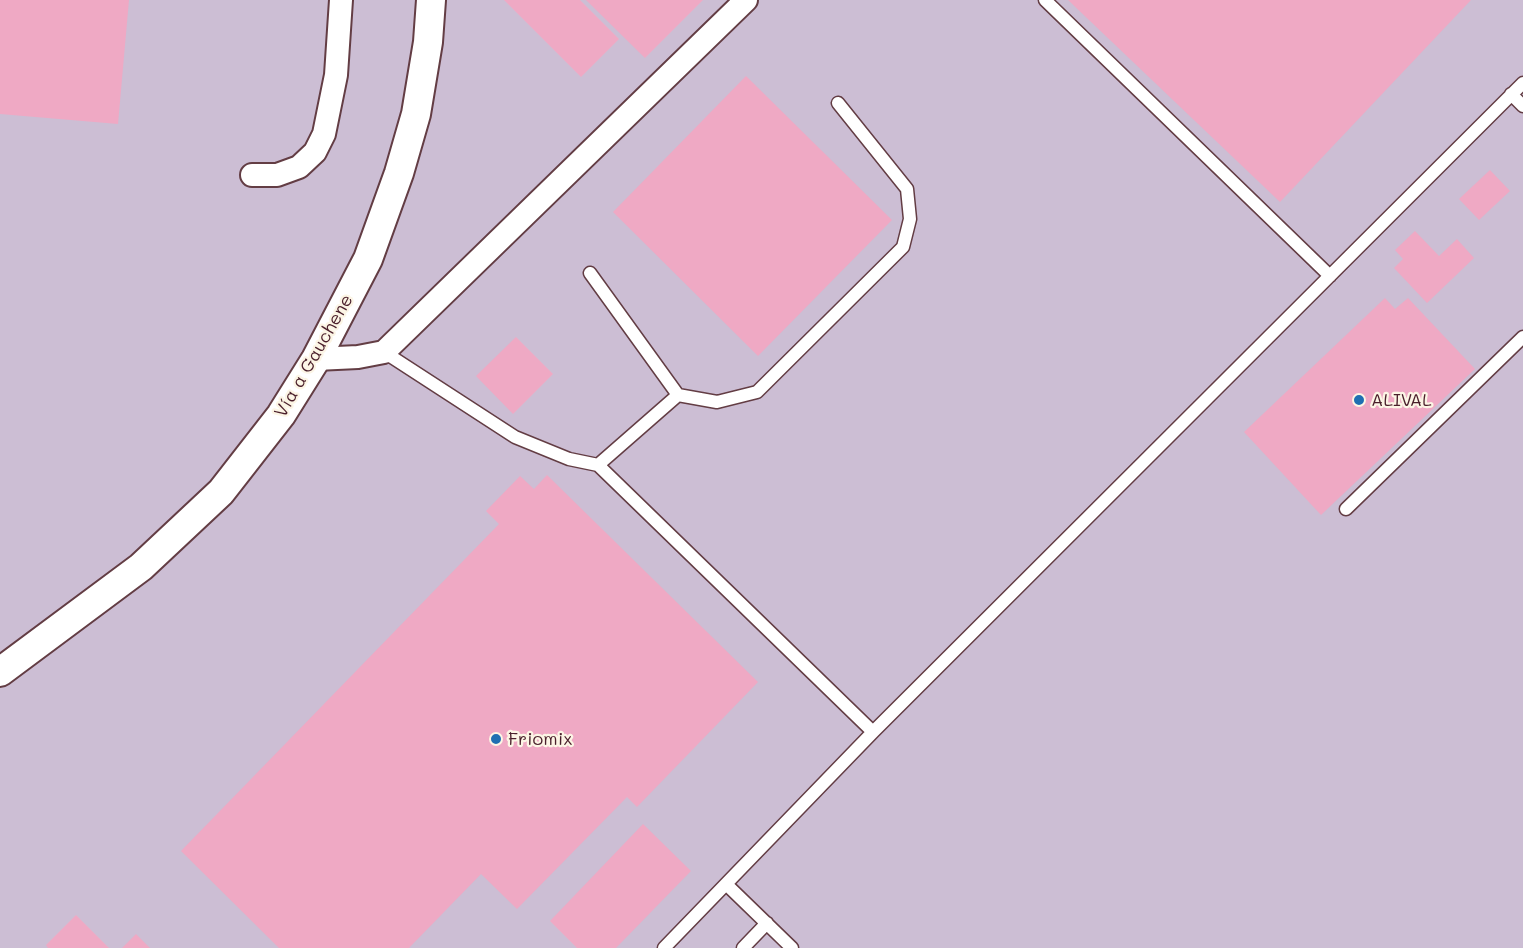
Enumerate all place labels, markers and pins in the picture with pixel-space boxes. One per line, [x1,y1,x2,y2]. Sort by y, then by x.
place label: ALIVAL [1371,389,1432,411]
marker: ALIVAL [1352,393,1366,407]
place label: Friomix [508,728,572,750]
marker: Friomix [489,732,503,746]

